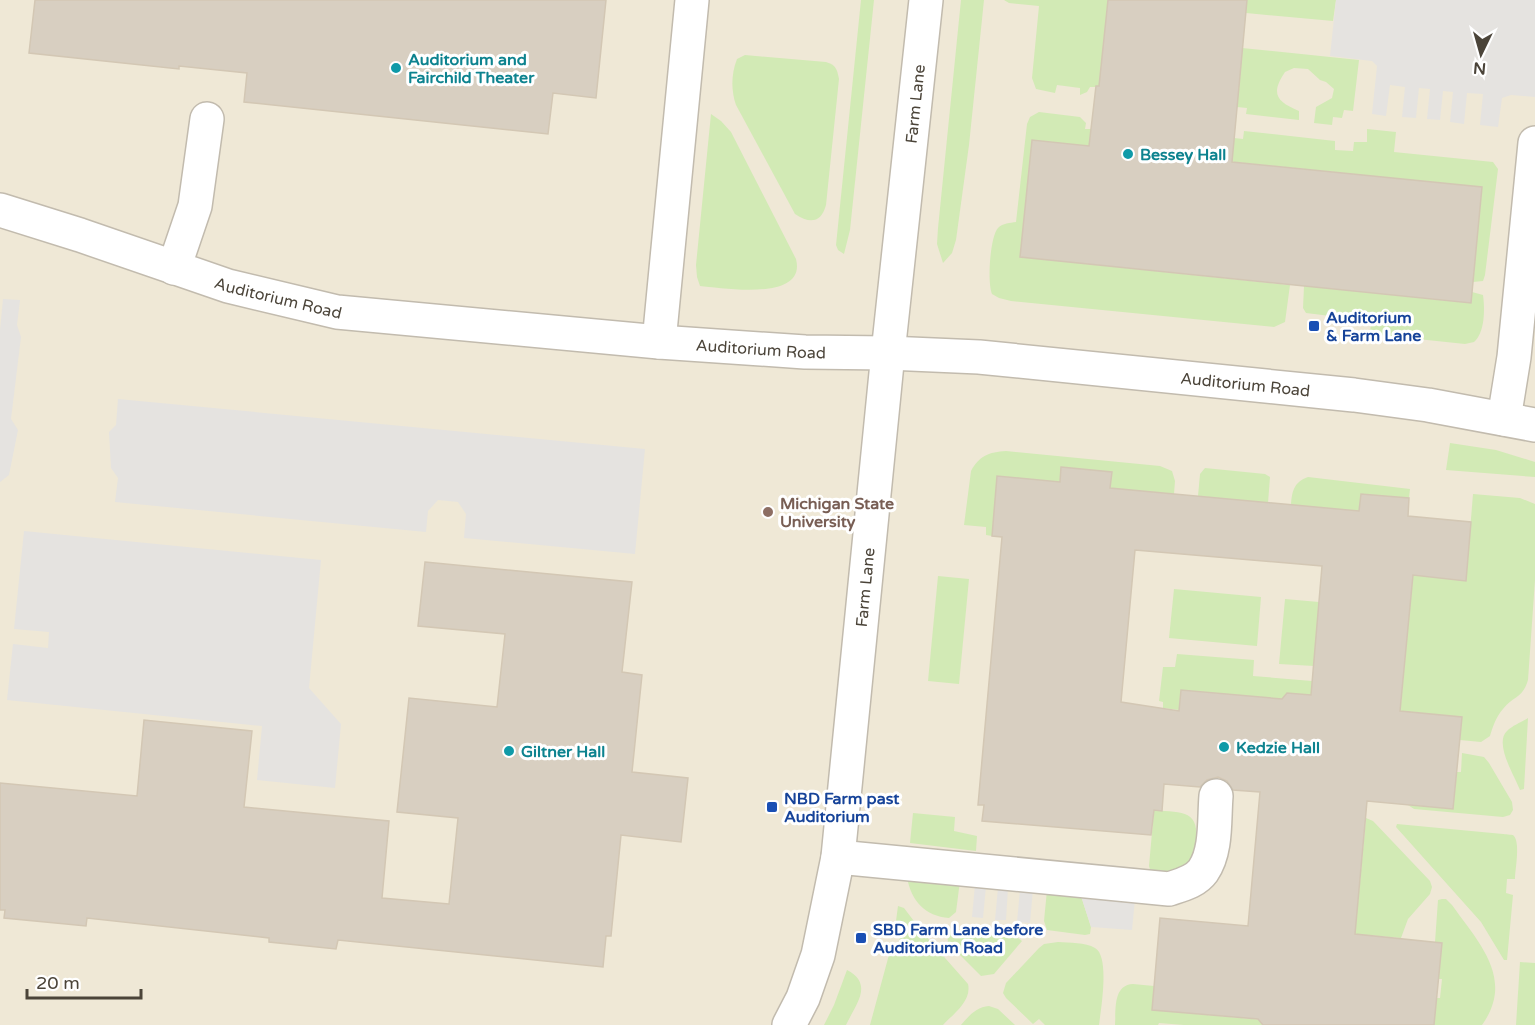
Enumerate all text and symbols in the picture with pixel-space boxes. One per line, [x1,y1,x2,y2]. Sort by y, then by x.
north arrow [1451,24,1511,84]
place label: Auditorium and Fairchild Theater [408,50,535,88]
text: N [1473,57,1487,78]
marker: Auditorium and Fairchild Theater [389,61,403,75]
street label: Farm Lane [902,63,930,145]
place label: Bessey Hall [1140,145,1226,165]
marker: Bessey Hall [1121,147,1135,161]
street label: Auditorium Road [212,273,344,324]
place label: Auditorium & Farm Lane [1326,308,1421,346]
marker: Auditorium & Farm Lane [1307,319,1321,333]
street label: Auditorium Road [695,336,826,363]
street label: Auditorium Road [1179,368,1311,402]
place label: Michigan State University [780,494,894,532]
marker: Michigan State University [761,505,775,519]
street label: Farm Lane [852,547,880,628]
place label: Kedzie Hall [1236,738,1320,758]
marker: Kedzie Hall [1217,740,1231,754]
place label: Giltner Hall [521,742,605,762]
marker: Giltner Hall [502,744,516,758]
place label: NBD Farm past Auditorium [784,789,900,827]
marker: NBD Farm past Auditorium [765,800,779,814]
place label: SBD Farm Lane before Auditorium Road [873,920,1043,958]
marker: SBD Farm Lane before Auditorium Road [854,931,868,945]
scale bar [27,962,141,1000]
text: 20 m [36,972,80,994]

